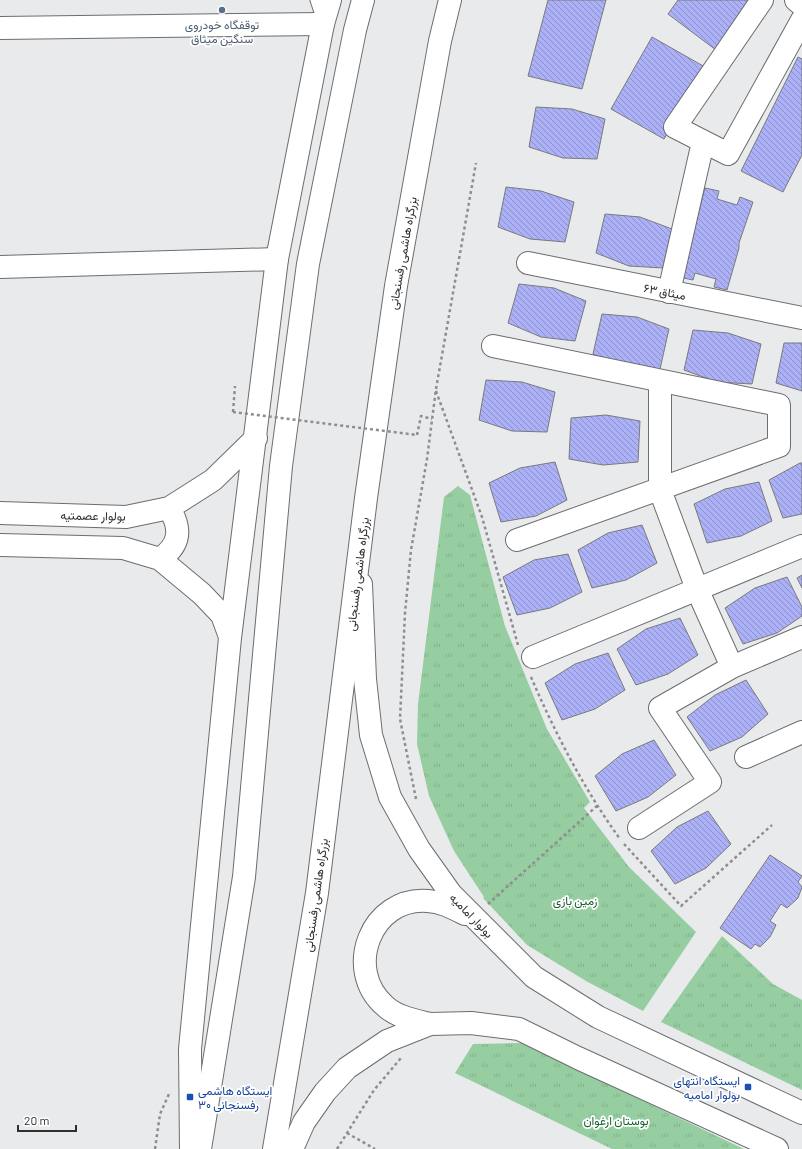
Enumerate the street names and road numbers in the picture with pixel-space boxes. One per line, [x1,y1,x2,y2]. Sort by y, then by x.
street label: بزرگراه هاشمی رفسنجانی [385,195,421,311]
street label: میثاق ۶۳ [642,280,687,303]
street label: بولوار عصمتیه [60,507,126,525]
street label: بزرگراه هاشمی رفسنجانی [343,516,373,632]
street label: بزرگراه هاشمی رفسنجانی [300,837,332,953]
street label: بولوار امامیه [446,890,497,941]

